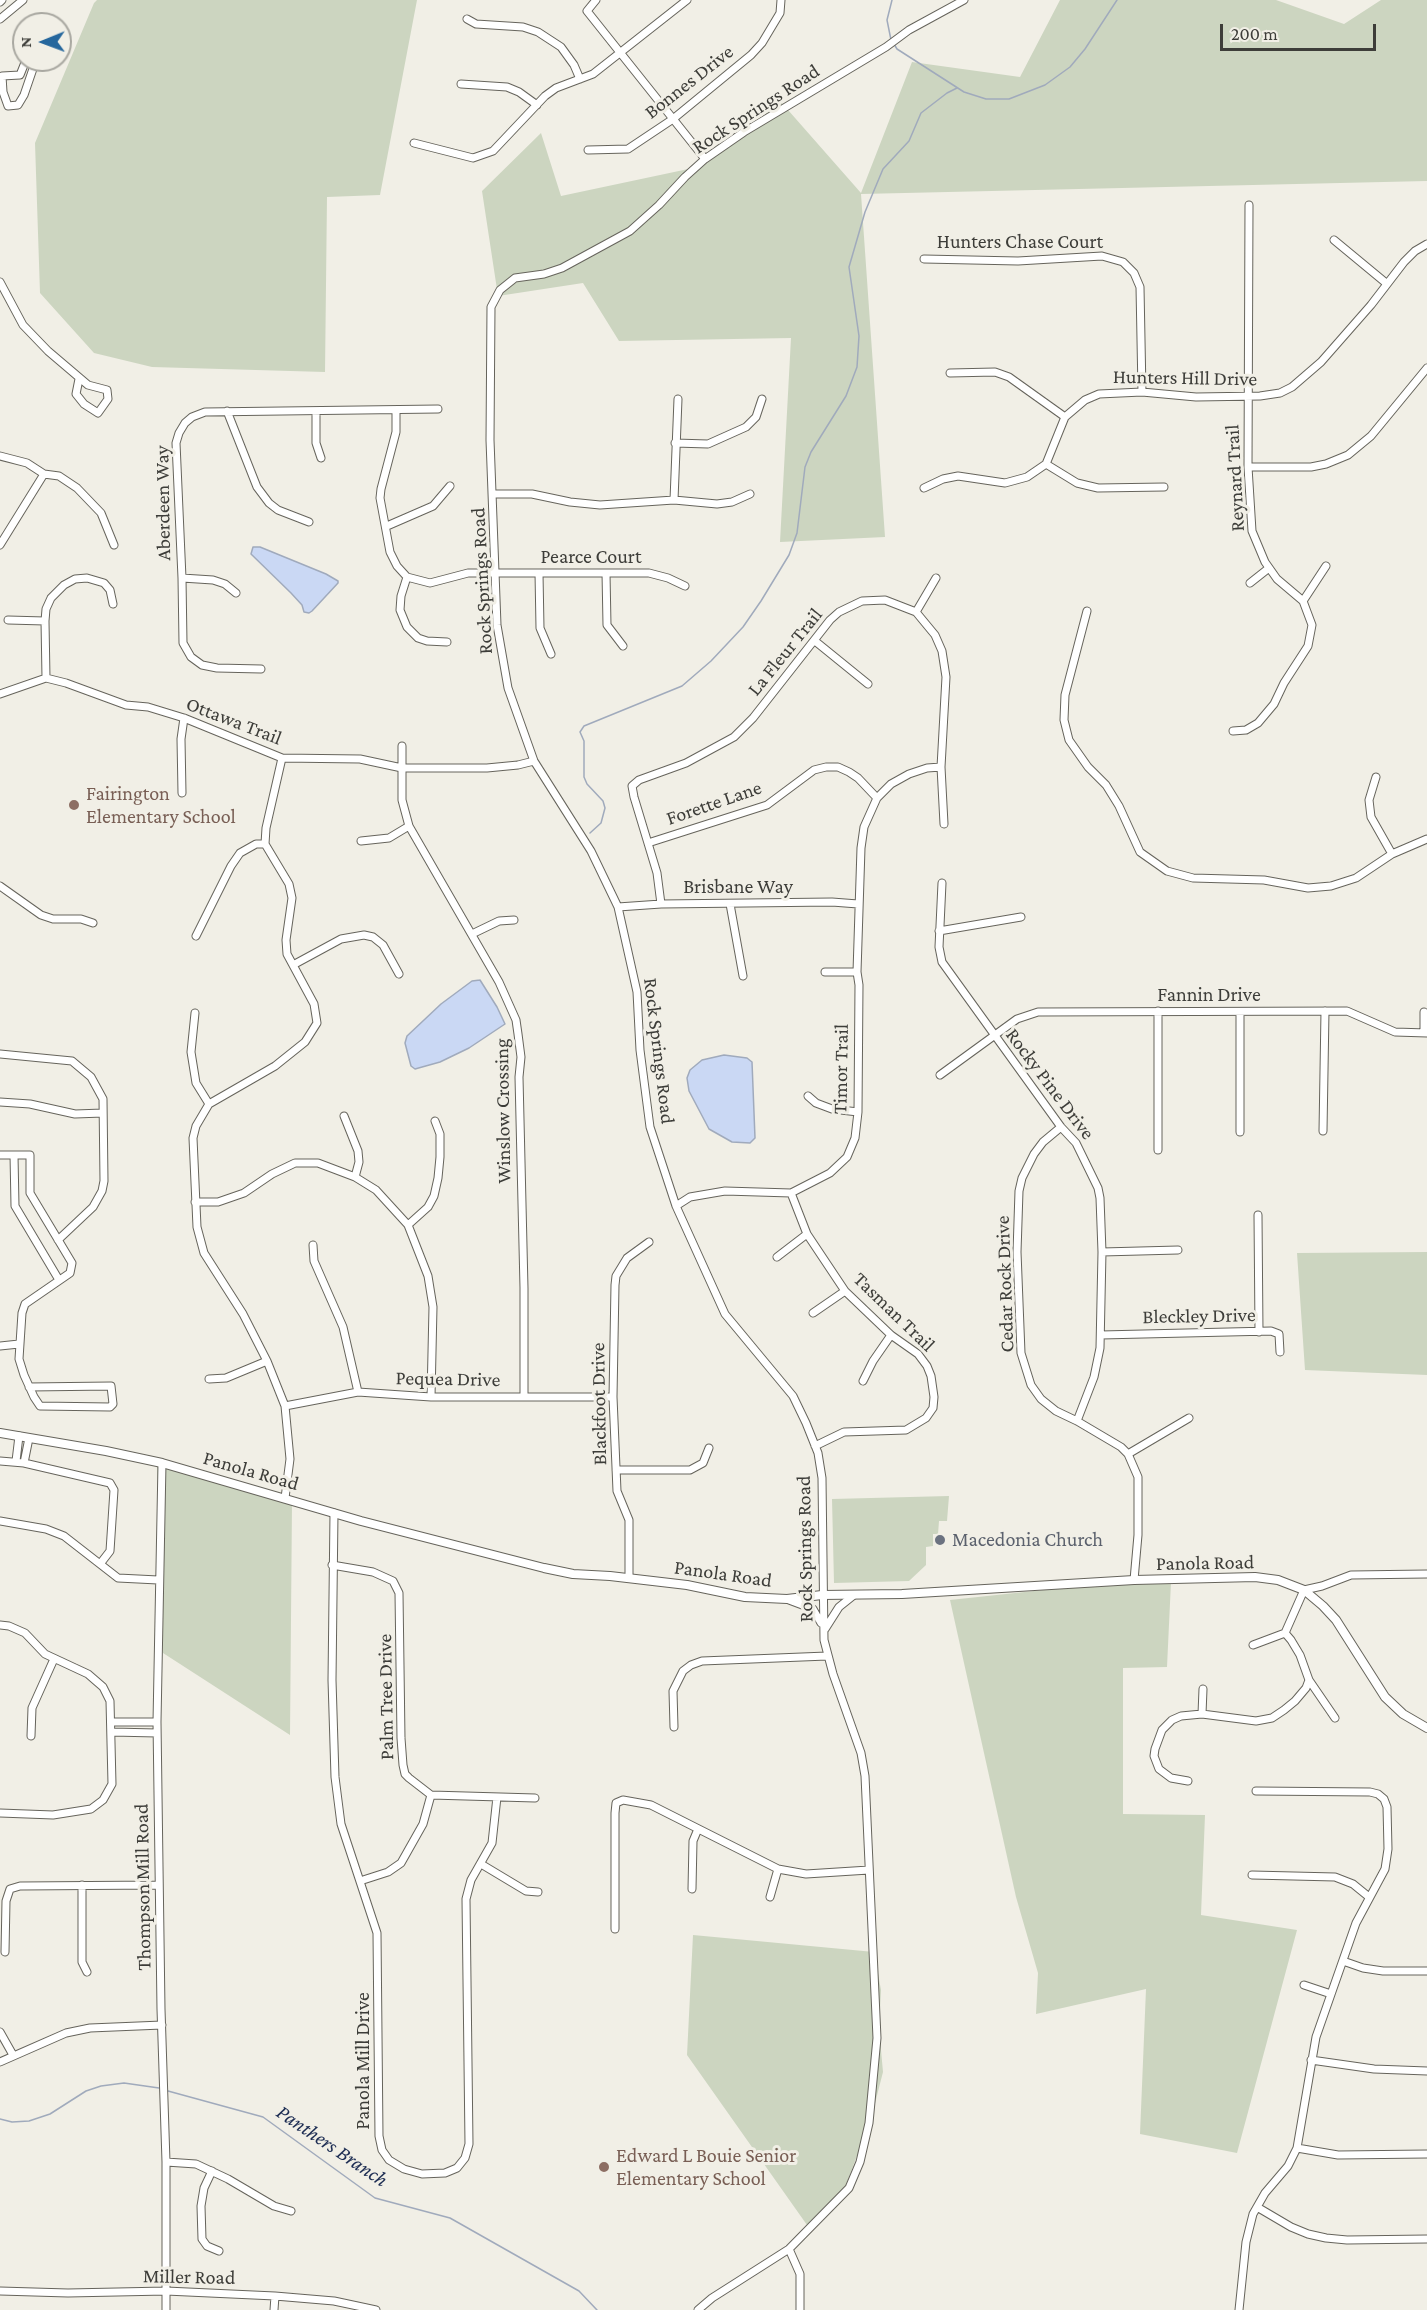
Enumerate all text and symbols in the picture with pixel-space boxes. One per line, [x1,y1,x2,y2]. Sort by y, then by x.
north arrow [12,12,72,72]
scale bar [1223,12,1379,50]
text: 200 m [1231,24,1278,44]
text: N [17,37,34,48]
street label: Bonnes Drive [640,40,738,124]
street label: Rock Springs Road [688,59,824,159]
street label: Hunters Chase Court [937,230,1103,254]
street label: Hunters Hill Drive [1113,365,1257,391]
street label: Reynard Trail [1220,424,1250,532]
street label: Aberdeen Way [150,445,176,561]
street label: Rock Springs Road [466,507,498,655]
street label: Pearce Court [540,545,642,569]
street label: La Fleur Trail [742,603,828,701]
street label: Ottawa Trail [183,692,285,750]
street label: Forette Lane [663,776,765,830]
place label: Fairington Elementary School [86,782,236,829]
marker: Fairington Elementary School [67,798,81,812]
street label: Brisbane Way [683,875,793,899]
street label: Rock Springs Road [638,977,680,1125]
street label: Fannin Drive [1157,983,1261,1007]
street label: Timor Trail [828,1024,854,1114]
street label: Rocky Pine Drive [1000,1024,1100,1144]
street label: Winslow Crossing [490,1038,516,1184]
street label: Cedar Rock Drive [991,1215,1019,1353]
street label: Tasman Trail [848,1267,940,1357]
street label: Bleckley Drive [1142,1303,1256,1329]
street label: Blackfoot Drive [586,1342,612,1466]
street label: Pequea Drive [396,1366,500,1392]
street label: Panola Road [200,1446,302,1496]
street label: Rock Springs Road [792,1475,818,1623]
place label: Macedonia Church [952,1528,1103,1552]
marker: Macedonia Church [933,1533,947,1547]
street label: Panola Road [1156,1550,1254,1576]
street label: Panola Road [673,1555,773,1593]
street label: Palm Tree Drive [373,1634,399,1760]
street label: Thompson Mill Road [130,1803,156,1971]
street label: Panola Mill Drive [351,1992,375,2130]
water label: Panthers Branch [272,2100,392,2192]
place label: Edward L Bouie Senior Elementary School [616,2144,796,2191]
marker: Edward L Bouie Senior Elementary School [597,2160,611,2174]
street label: Miller Road [143,2264,235,2290]

